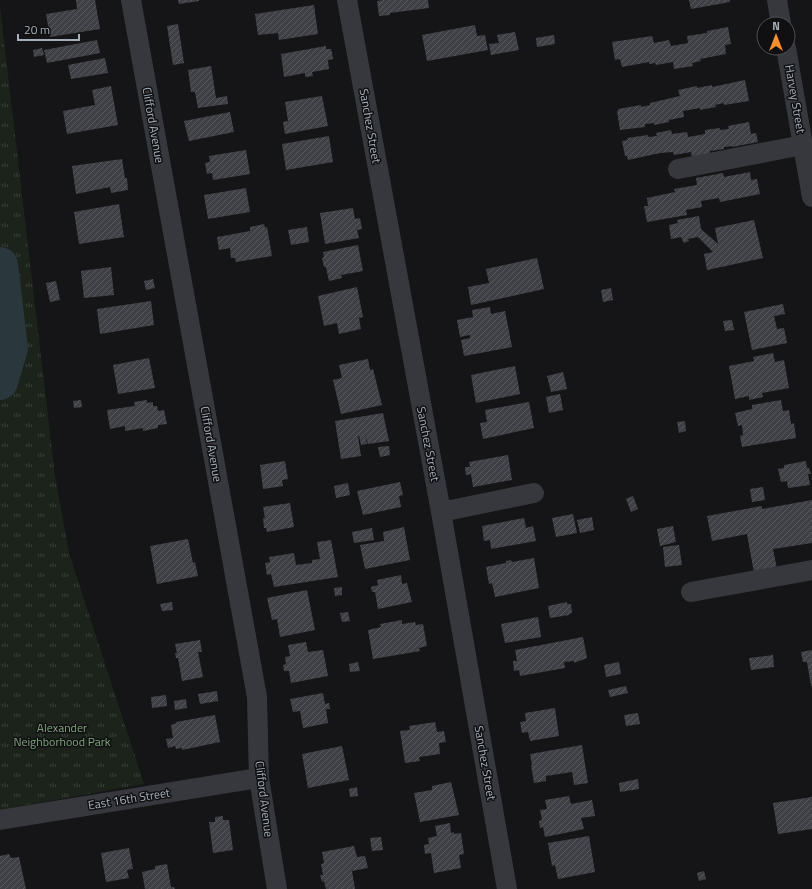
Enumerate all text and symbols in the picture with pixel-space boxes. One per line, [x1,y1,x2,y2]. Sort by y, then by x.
scale bar [18,16,79,42]
north arrow [756,16,796,56]
text: N [772,18,780,34]
text: 20 m [24,20,50,39]
street label: Harvey Street [780,63,811,135]
street label: Clifford Avenue [137,86,170,164]
street label: Sanchez Street [355,87,387,166]
street label: Clifford Avenue [195,405,228,483]
street label: Sanchez Street [412,405,445,484]
park label: Alexander Neighborhood Park [13,718,111,751]
street label: Sanchez Street [470,724,502,803]
street label: Clifford Avenue [250,760,279,838]
street label: East 16th Street [87,783,172,814]

